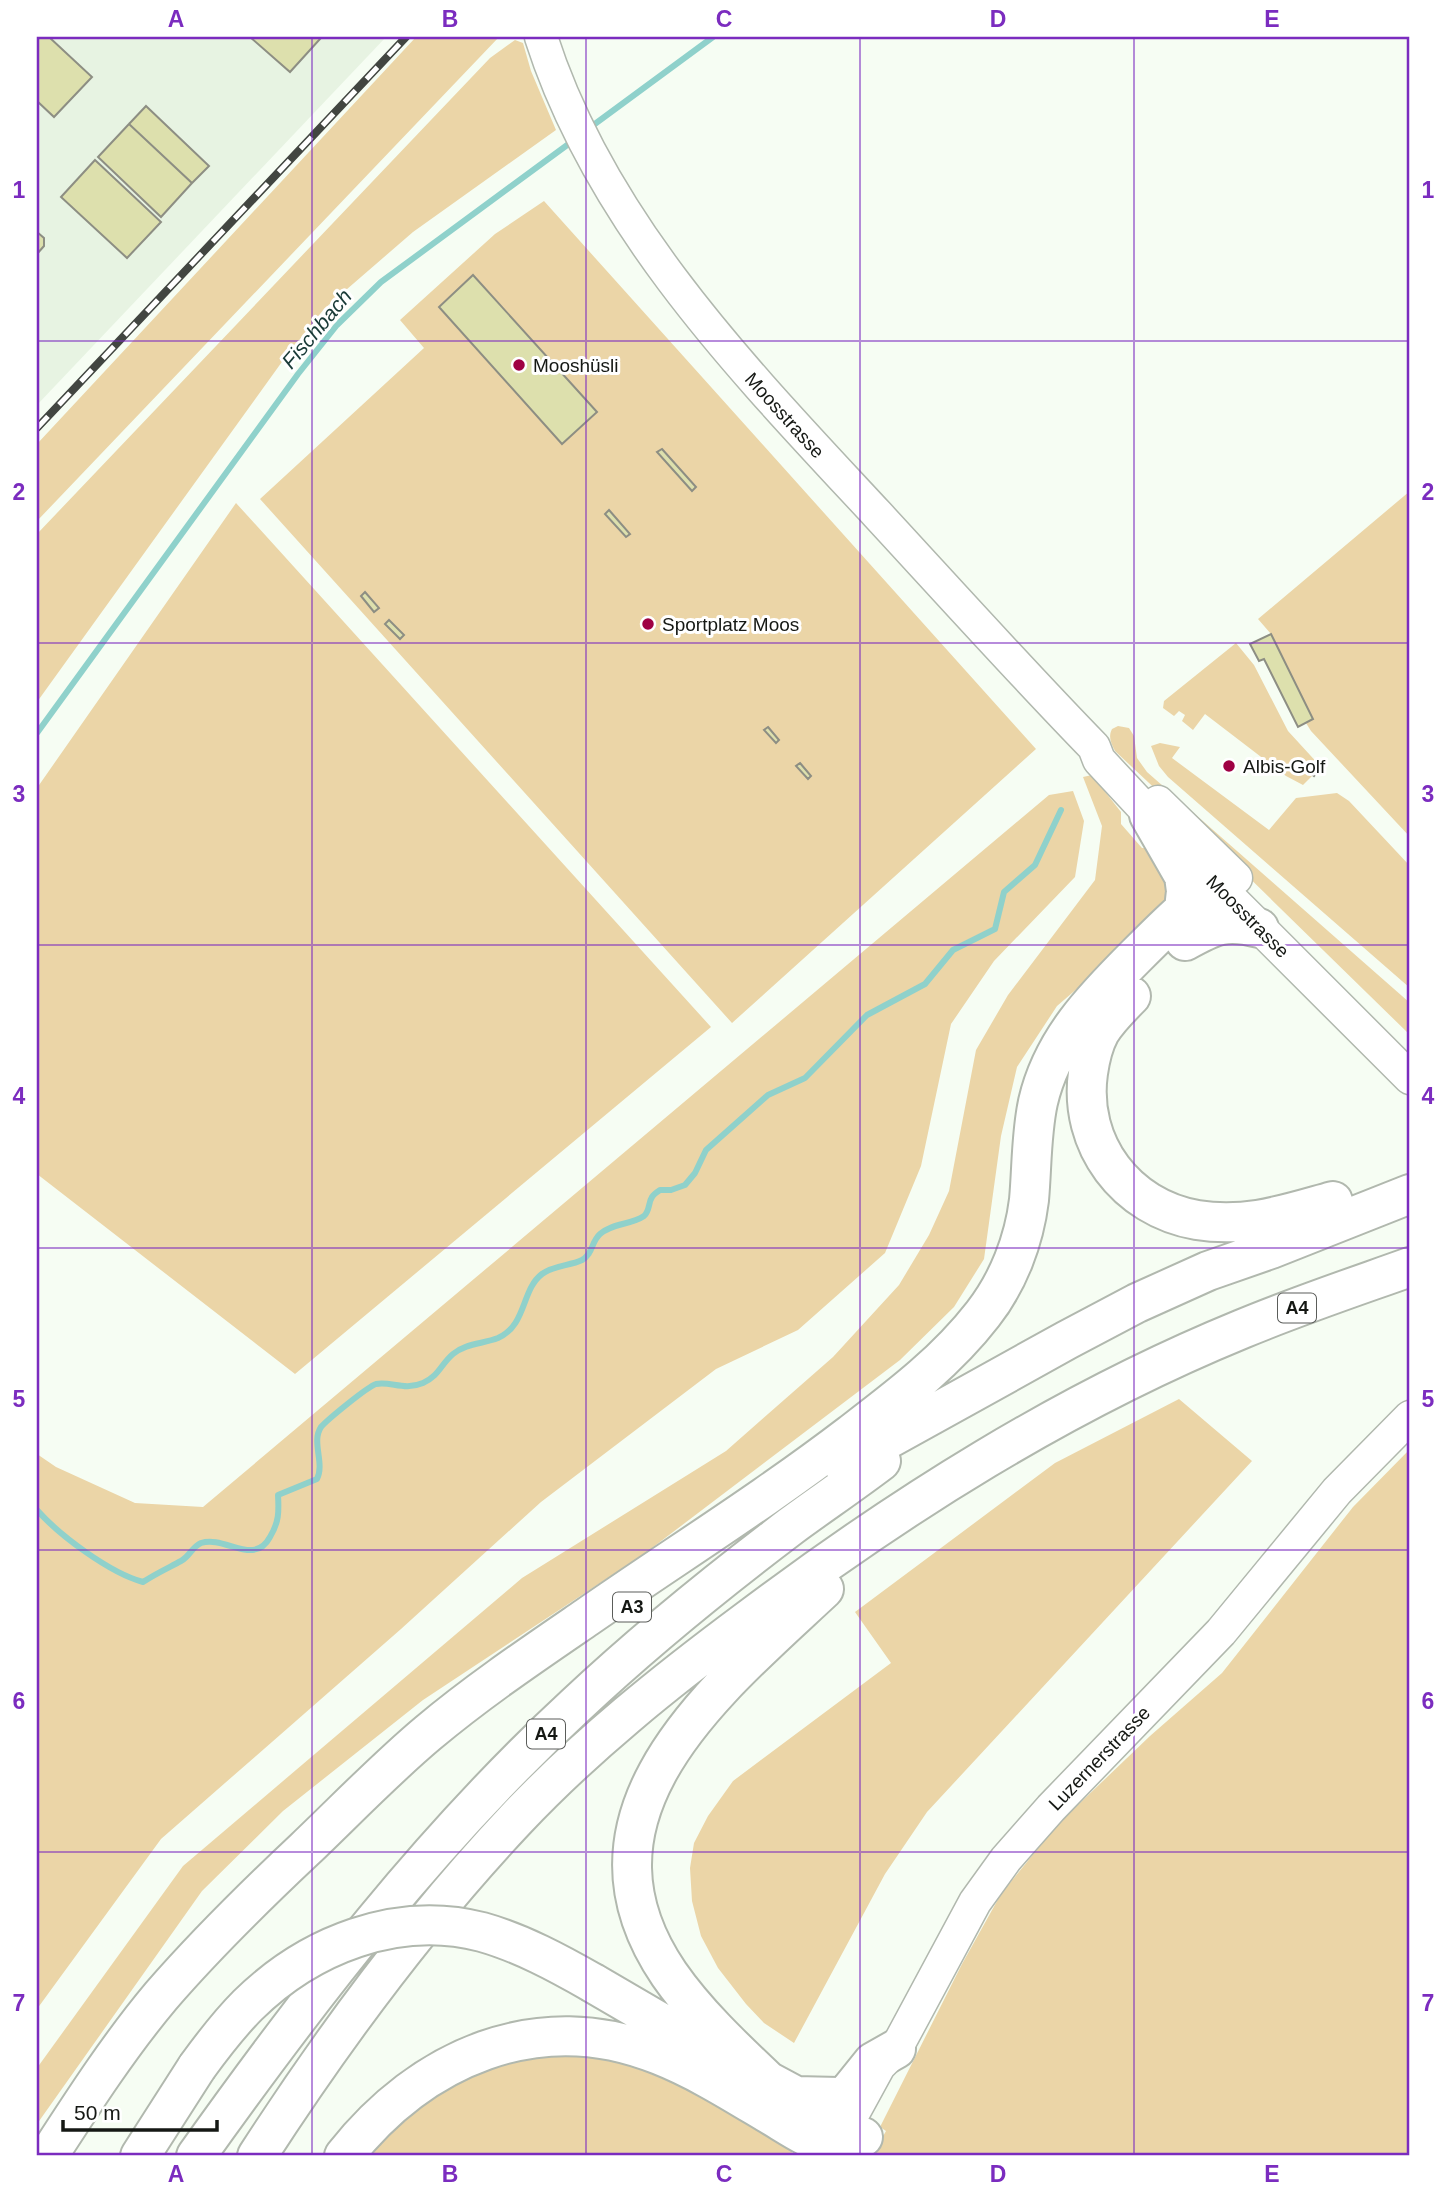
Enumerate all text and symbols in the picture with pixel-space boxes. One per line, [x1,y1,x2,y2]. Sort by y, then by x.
text: A [168,6,184,32]
text: B [442,6,458,32]
text: C [716,6,732,32]
text: D [990,6,1006,32]
text: E [1264,6,1280,32]
text: 1 [13,177,26,203]
text: 1 [1422,177,1435,203]
water label: Fischbach [277,285,356,373]
place label: Mooshüsli [533,355,619,376]
marker: Mooshüsli [511,357,527,373]
street label: Moosstrasse [741,368,828,462]
text: 2 [13,479,25,505]
text: 2 [1422,479,1434,505]
place label: Sportplatz Moos [662,614,799,635]
marker: Sportplatz Moos [640,616,656,632]
place label: Albis-Golf [1243,756,1326,777]
marker: Albis-Golf [1221,758,1237,774]
text: 3 [13,781,25,807]
text: 3 [1422,781,1434,807]
street label: Moosstrasse [1202,871,1293,962]
text: 4 [13,1083,26,1109]
text: 4 [1422,1083,1435,1109]
road number: A4 [1278,1294,1316,1322]
text: 5 [13,1386,26,1412]
text: 5 [1422,1386,1435,1412]
road number: A3 [613,1592,651,1622]
text: 6 [13,1688,25,1714]
text: 6 [1422,1688,1434,1714]
street label: Luzernerstrasse [1044,1702,1154,1815]
road number: A4 [527,1720,565,1749]
text: 7 [13,1990,25,2016]
text: 7 [1422,1990,1434,2016]
scale bar [63,2088,217,2132]
text: 50 m [74,2101,121,2124]
text: A [168,2161,184,2187]
text: B [442,2161,458,2187]
text: C [716,2161,732,2187]
text: D [990,2161,1006,2187]
text: E [1264,2161,1280,2187]

